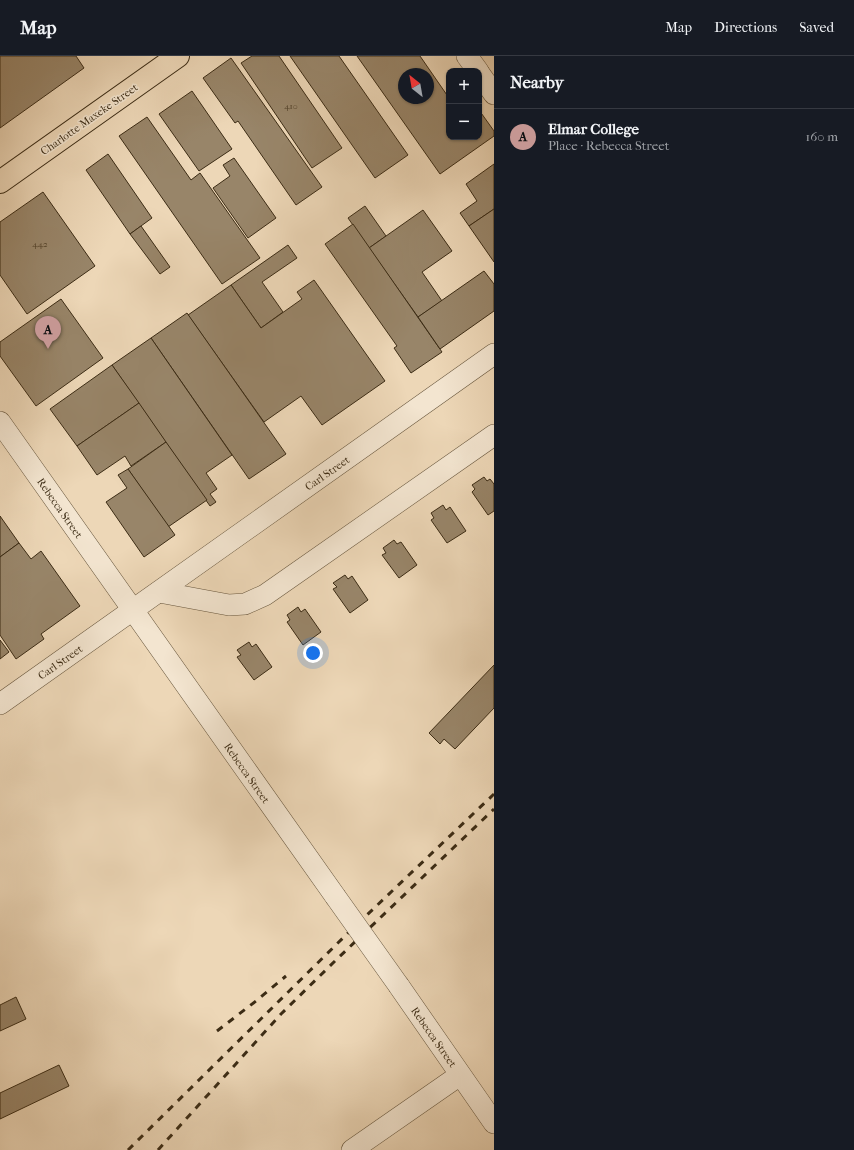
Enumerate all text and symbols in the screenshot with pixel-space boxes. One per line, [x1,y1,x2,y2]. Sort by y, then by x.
text: Map [20,17,56,39]
text: Map [665,19,692,36]
text: Directions [714,19,777,36]
text: Saved [799,19,834,36]
north arrow [398,68,434,104]
map controls [446,68,482,140]
button: + [446,68,482,104]
text: Nearby [510,72,564,92]
street label: Charlotte Maxeke Street [38,81,141,158]
house number: 410 [284,101,298,111]
button: − [446,104,482,140]
text: Elmar College [548,120,639,138]
text: A [519,129,527,144]
text: 160 m [806,129,838,144]
text: Place · Rebecca Street [548,138,669,153]
house number: 442 [32,239,48,249]
pin: A [35,316,61,349]
street label: Carl Street [302,453,352,494]
street label: Rebecca Street [34,476,85,541]
street label: Carl Street [35,642,85,683]
your location [303,643,323,663]
street label: Rebecca Street [221,741,272,806]
street label: Rebecca Street [408,1005,459,1070]

